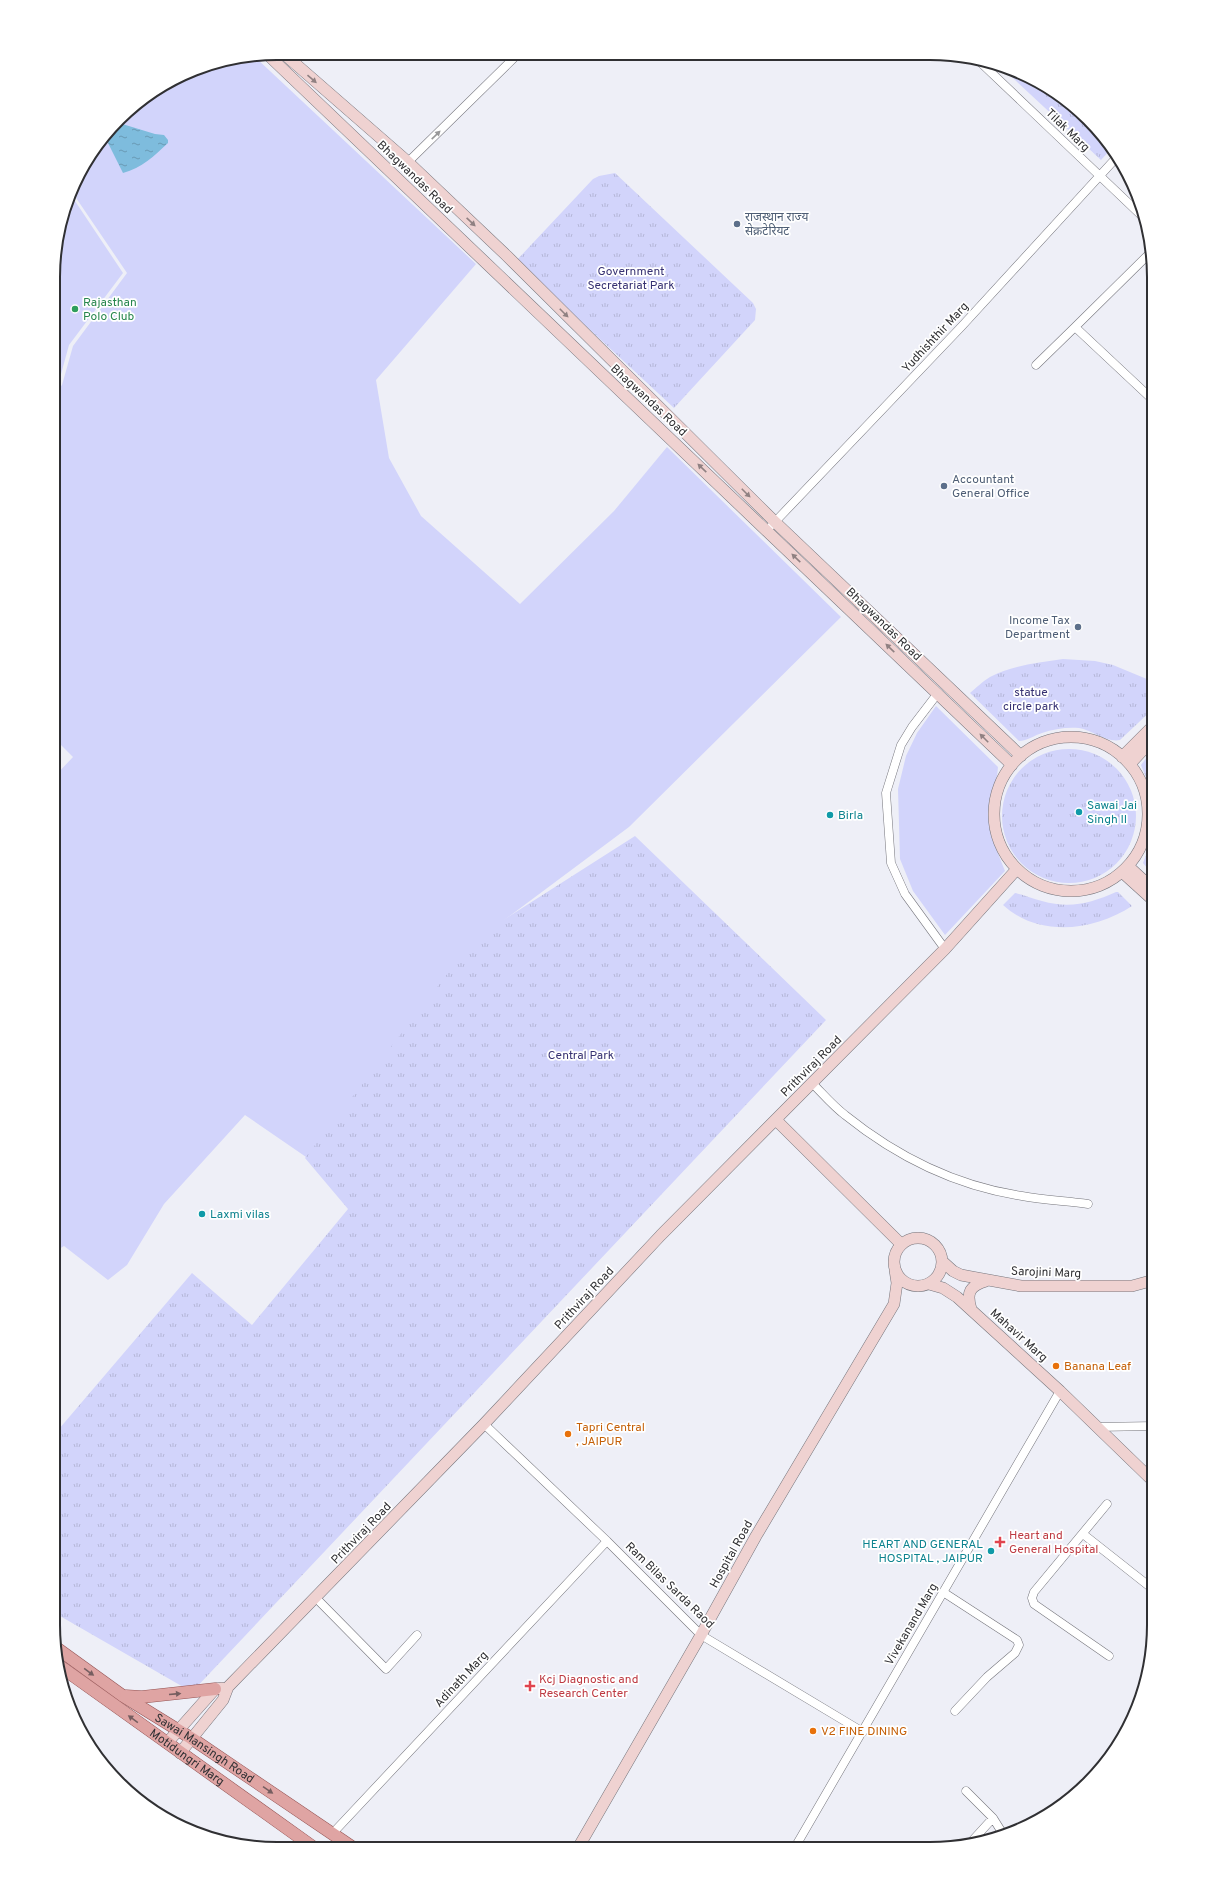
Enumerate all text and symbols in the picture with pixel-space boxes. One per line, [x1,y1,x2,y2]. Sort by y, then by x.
one-way arrow [307,75,317,84]
street label: Tilak Marg [1042,106,1093,156]
one-way arrow [431,130,441,139]
street label: Bhagwandas Road [373,138,456,218]
place label: राजस्थान राज्य सेक्रटेरियट [745,210,809,240]
one-way arrow [466,217,476,227]
marker: राजस्थान राज्य सेक्रटेरियट [732,219,742,229]
park label: Government Secretariat Park [587,264,675,294]
place label: Rajasthan Polo Club [83,295,137,325]
street label: Yudhishthir Marg [899,299,973,376]
marker: Rajasthan Polo Club [70,304,80,314]
one-way arrow [559,308,569,318]
street label: Bhagwandas Road [607,361,690,440]
one-way arrow [697,463,707,473]
place label: Accountant General Office [952,472,1030,502]
marker: Accountant General Office [939,481,949,491]
one-way arrow [741,488,751,498]
one-way arrow [791,553,801,563]
street label: Bhagwandas Road [842,585,925,665]
place label: Income Tax Department [1005,613,1070,643]
marker: Income Tax Department [1073,622,1083,632]
one-way arrow [886,644,895,653]
park label: statue circle park [1003,685,1059,715]
one-way arrow [979,733,989,743]
place label: Sawai Jai Singh II [1087,798,1137,828]
marker: Sawai Jai Singh II [1074,807,1084,817]
place label: Birla [838,808,863,824]
marker: Birla [825,810,835,820]
street label: Prithviraj Road [778,1033,846,1101]
park label: Central Park [548,1048,614,1064]
place label: Laxmi vilas [210,1207,270,1223]
marker: Laxmi vilas [197,1209,207,1219]
street label: Prithviraj Road [552,1264,618,1333]
street label: Sarojini Marg [1011,1264,1081,1282]
street label: Mahavir Marg [986,1306,1051,1366]
place label: Banana Leaf [1064,1359,1131,1375]
marker: Banana Leaf [1051,1361,1061,1371]
place label: Tapri Central , JAIPUR [576,1420,645,1450]
marker: Tapri Central , JAIPUR [563,1429,573,1439]
street label: Prithviraj Road [328,1499,395,1568]
street label: Hospital Road [707,1518,757,1591]
place label: Heart and General Hospital [1009,1528,1098,1558]
marker: Heart and General Hospital [994,1536,1006,1548]
place label: HEART AND GENERAL HOSPITAL , JAIPUR [862,1537,983,1567]
street label: Ram Bilas Sarda Raod [621,1539,717,1632]
marker: HEART AND GENERAL HOSPITAL , JAIPUR [986,1546,996,1556]
street label: Vivekanand Marg [882,1580,942,1669]
street label: Adinath Marg [431,1648,492,1711]
one-way arrow [84,1668,95,1676]
place label: Kcj Diagnostic and Research Center [539,1672,638,1702]
marker: Kcj Diagnostic and Research Center [524,1680,536,1692]
one-way arrow [169,1691,181,1697]
street label: Sawai Mansingh Road [151,1710,257,1788]
one-way arrow [128,1715,139,1723]
place label: V2 FINE DINING [821,1724,907,1740]
street label: Motidungri Marg [146,1726,227,1790]
marker: V2 FINE DINING [808,1726,818,1736]
one-way arrow [263,1786,273,1794]

